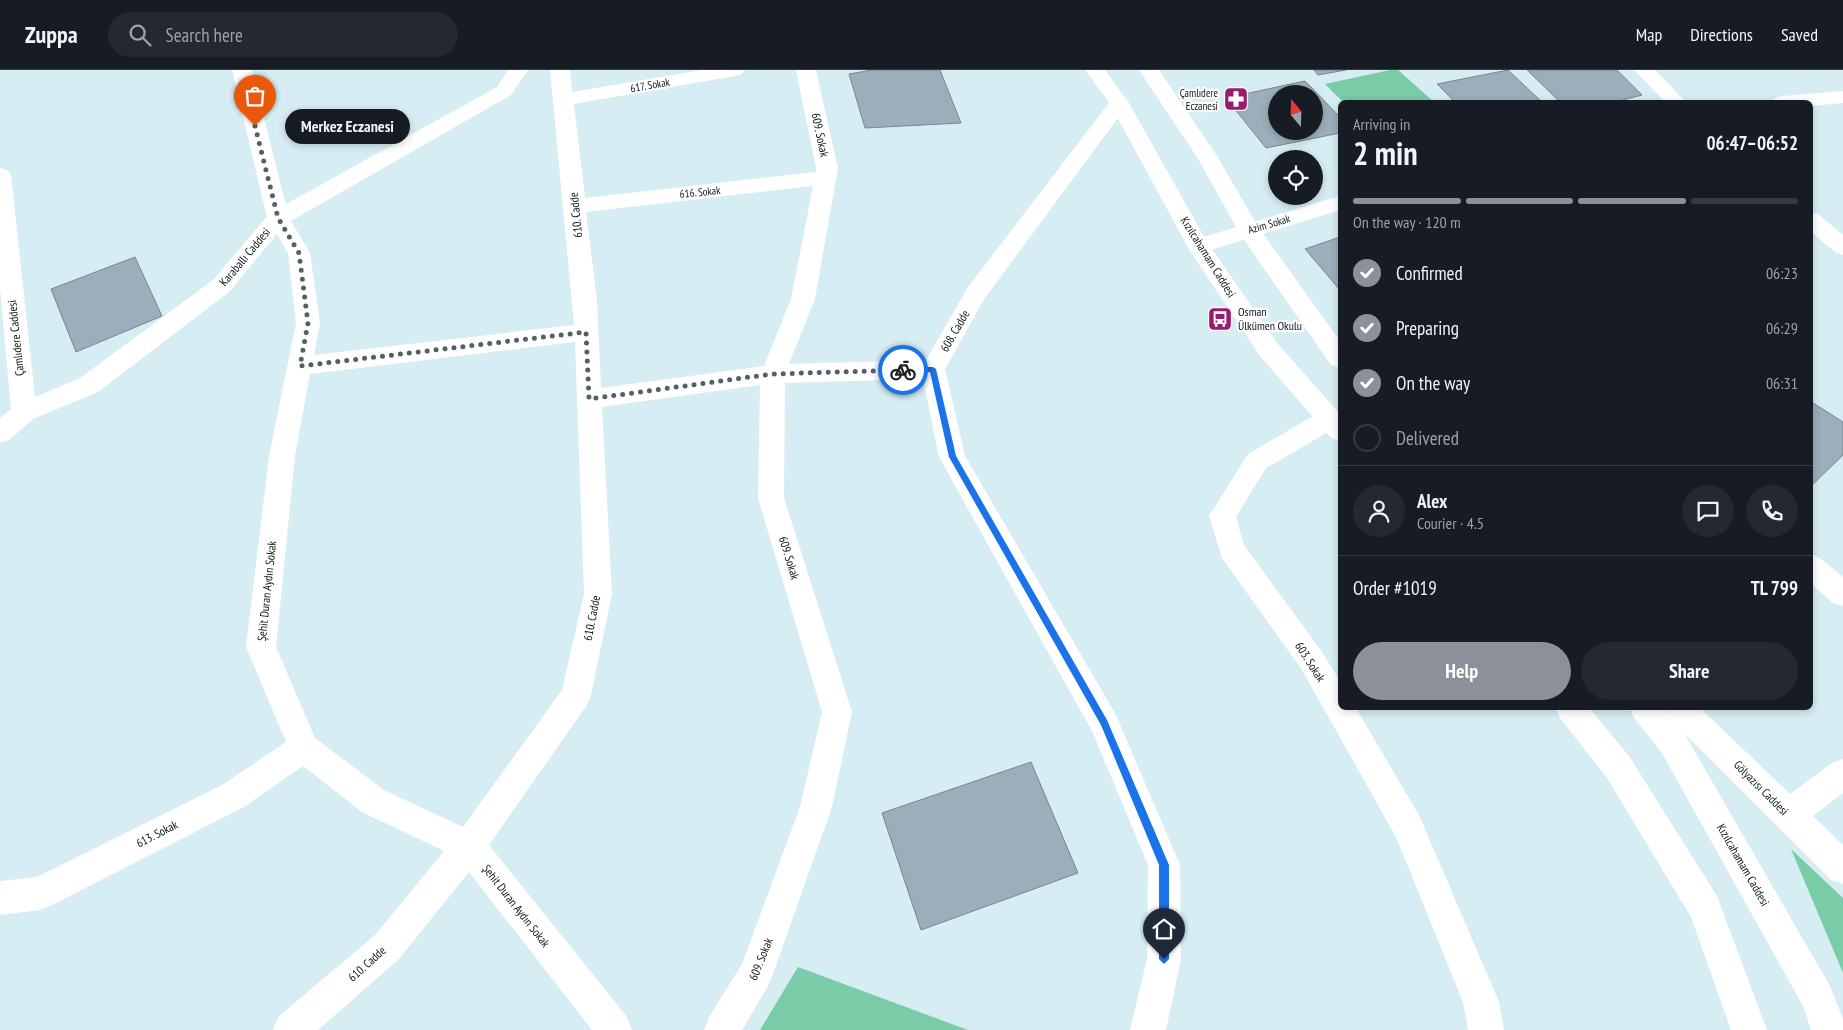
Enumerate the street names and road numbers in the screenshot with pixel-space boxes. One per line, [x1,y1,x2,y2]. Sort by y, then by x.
street label: 617. Sokak [629,75,672,95]
street label: 609. Sokak [809,112,833,159]
street label: 616. Sokak [679,183,722,201]
street label: 610. Cadde [566,192,585,239]
street label: Azim Sokak [1246,211,1292,237]
street label: Kızılcahamam Caddesi [1178,214,1239,300]
street label: Karaballı Caddesi [216,224,273,289]
street label: Çamlıdere Caddesi [4,299,27,377]
street label: 608. Cadde [937,307,972,354]
street label: 609. Sokak [776,534,803,582]
street label: Şehit Duran Aydın Sokak [254,540,279,642]
street label: 610. Cadde [580,594,603,642]
street label: 603. Sokak [1292,639,1329,685]
street label: Gölyazısı Caddesi [1731,757,1792,818]
street label: 613. Sokak [134,817,180,850]
street label: Kızılcahamam Caddesi [1714,821,1773,909]
street label: Şehit Duran Aydın Sokak [479,861,554,950]
street label: 609. Sokak [745,935,776,982]
street label: 610. Cadde [345,943,389,984]

